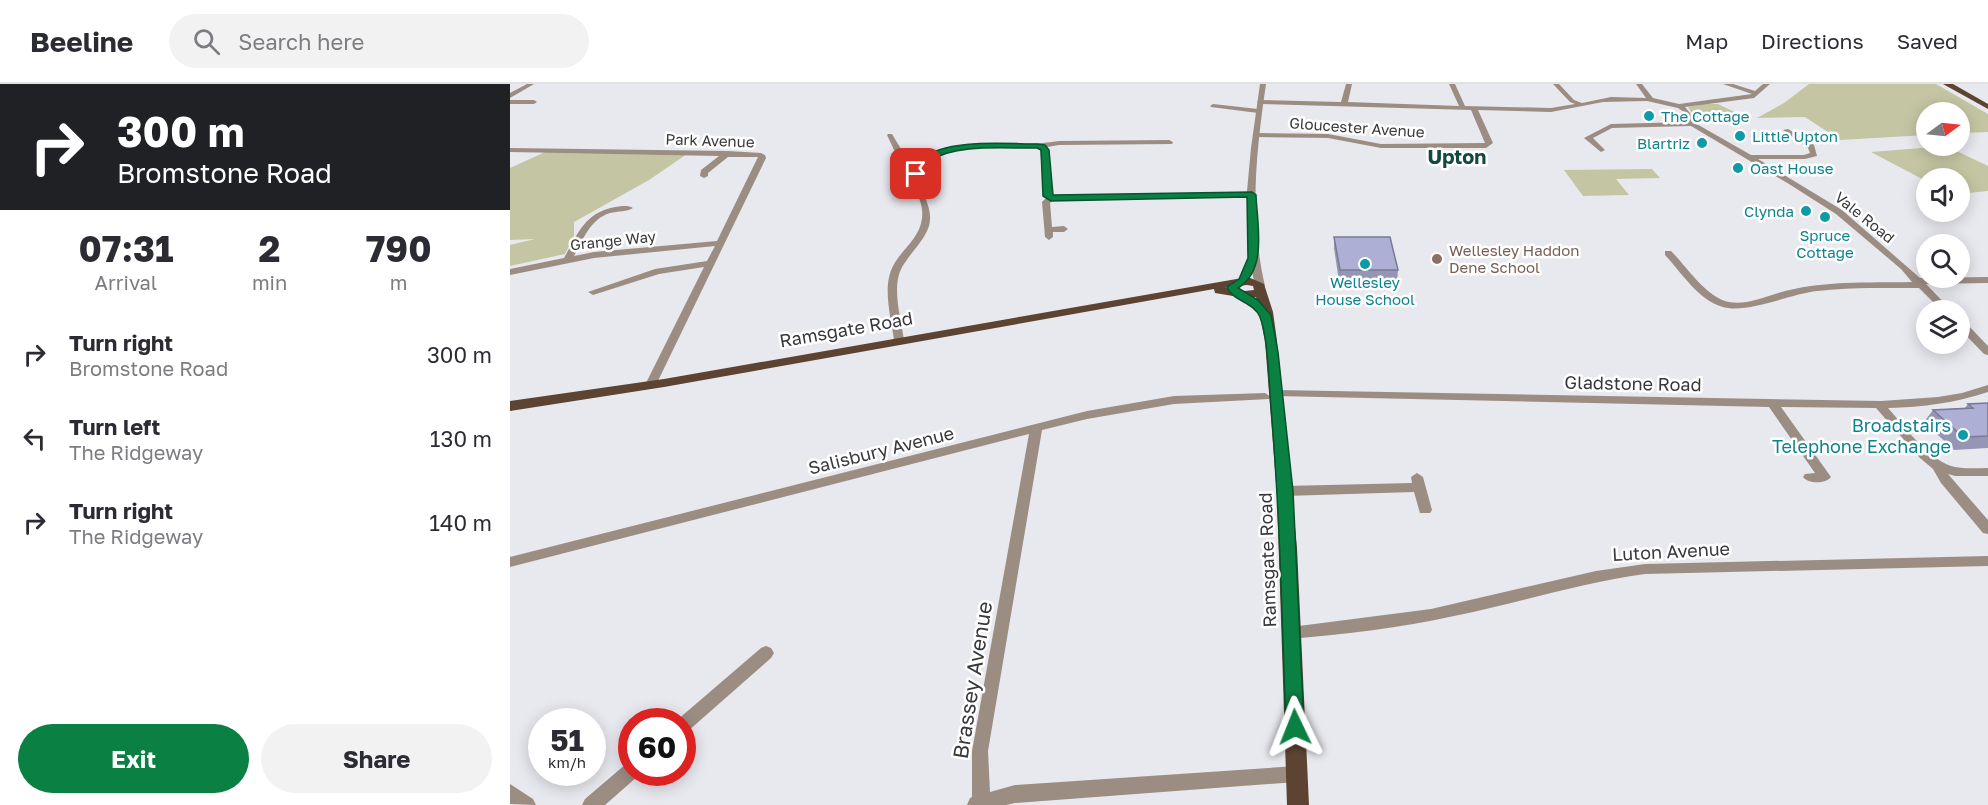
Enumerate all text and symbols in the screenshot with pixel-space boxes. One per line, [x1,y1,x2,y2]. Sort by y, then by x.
search box [169,14,589,68]
text: Beeline [30,25,133,58]
icon: search [190,25,223,58]
text: Search here [238,28,364,55]
text: Map [1685,28,1728,54]
text: Directions [1761,28,1864,54]
text: Saved [1897,28,1958,54]
north arrow [1916,102,1970,156]
map controls [1916,102,1970,354]
text: 300 m [117,106,244,156]
place label: The Cottage [1661,107,1750,125]
icon: right [18,108,96,186]
marker: The Cottage [1642,109,1656,123]
street label: Gloucester Avenue [1289,113,1425,141]
place label: Little Upton [1752,127,1838,145]
street label: Park Avenue [665,129,755,151]
marker: Little Upton [1733,129,1747,143]
place label: Blartriz [1637,134,1690,152]
marker: Blartriz [1695,136,1709,150]
district label: Upton [1428,144,1486,168]
pin [890,148,941,199]
text: Bromstone Road [117,157,332,189]
icon: arrive [899,157,932,190]
place label: Oast House [1750,159,1834,177]
marker: Oast House [1731,161,1745,175]
button: sound [1916,168,1970,222]
street label: Vale Road [1832,188,1898,246]
place label: Clynda [1744,202,1794,220]
marker: Clynda [1799,204,1813,218]
marker: Spruce Cottage [1818,210,1832,224]
street label: Grange Way [569,226,657,253]
place label: Spruce Cottage [1796,226,1854,261]
text: 07:31 [78,227,173,270]
text: 2 [259,227,281,270]
text: 790 [366,227,432,270]
button: search [1916,234,1970,288]
place label: Wellesley Haddon Dene School [1449,241,1579,276]
marker: Wellesley Haddon Dene School [1430,252,1444,266]
marker: Wellesley House School [1358,257,1372,271]
text: Arrival [95,270,157,294]
text: min [252,270,287,294]
text: m [390,270,407,294]
place label: Wellesley House School [1315,273,1415,308]
button: layers [1916,300,1970,354]
street label: Ramsgate Road [778,306,914,352]
text: Turn right [69,329,173,356]
icon: right [18,338,51,371]
text: 300 m [427,341,492,368]
text: Bromstone Road [69,356,228,380]
street label: Gladstone Road [1564,371,1702,395]
text: Turn left [69,413,160,440]
place label: Broadstairs Telephone Exchange [1772,414,1951,457]
street label: Salisbury Avenue [806,421,956,479]
icon: left [18,422,51,455]
text: 130 m [430,425,492,452]
marker: Broadstairs Telephone Exchange [1956,428,1970,442]
text: The Ridgeway [69,440,203,464]
street label: Ramsgate Road [1254,492,1280,628]
text: Turn right [69,497,173,524]
icon: right [18,506,51,539]
text: 140 m [429,509,492,536]
text: The Ridgeway [69,524,203,548]
street label: Luton Avenue [1612,537,1730,565]
street label: Brassey Avenue [947,599,997,761]
position arrow [1263,695,1327,759]
speed limit sign: 60 [618,708,696,786]
text: 51 [550,722,584,758]
button: Exit [18,724,249,793]
button: Share [261,724,492,793]
text: km/h [548,753,586,771]

